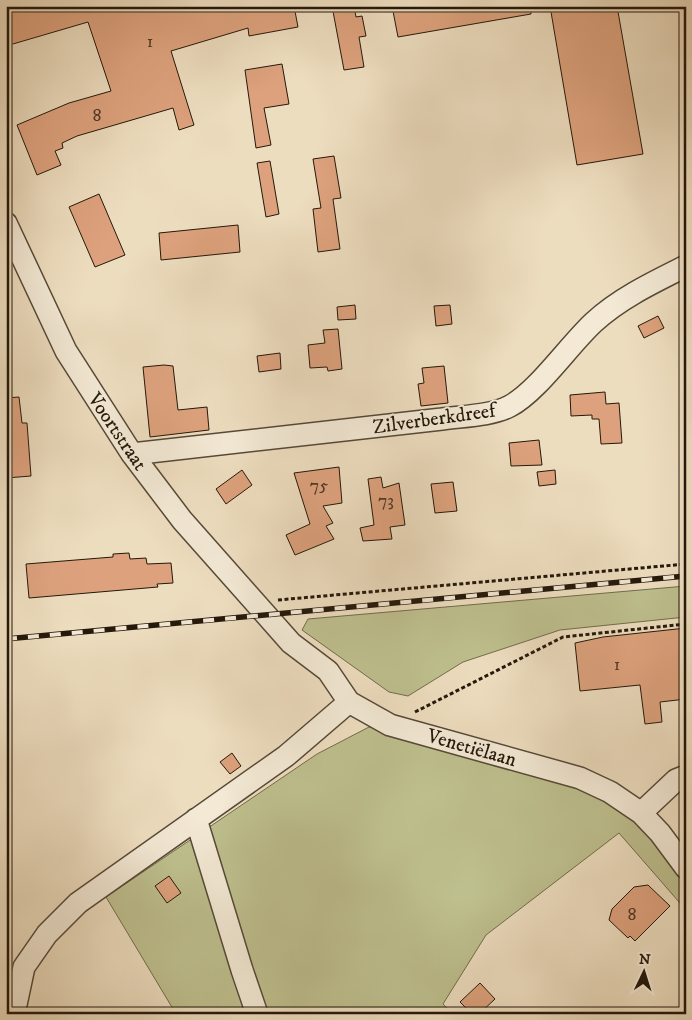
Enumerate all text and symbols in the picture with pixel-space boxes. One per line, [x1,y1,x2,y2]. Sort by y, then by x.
house number: 1 [147,31,153,53]
house number: 8 [92,105,102,127]
street label: Voortstraat [81,387,152,476]
street label: Zilverberkdreef [371,398,501,440]
house number: 75 [310,475,328,497]
house number: 73 [378,490,394,512]
house number: 1 [614,654,620,676]
street label: Venetiëlaan [423,723,520,773]
house number: 8 [627,904,637,926]
north arrow [620,948,670,998]
text: N [638,951,652,969]

